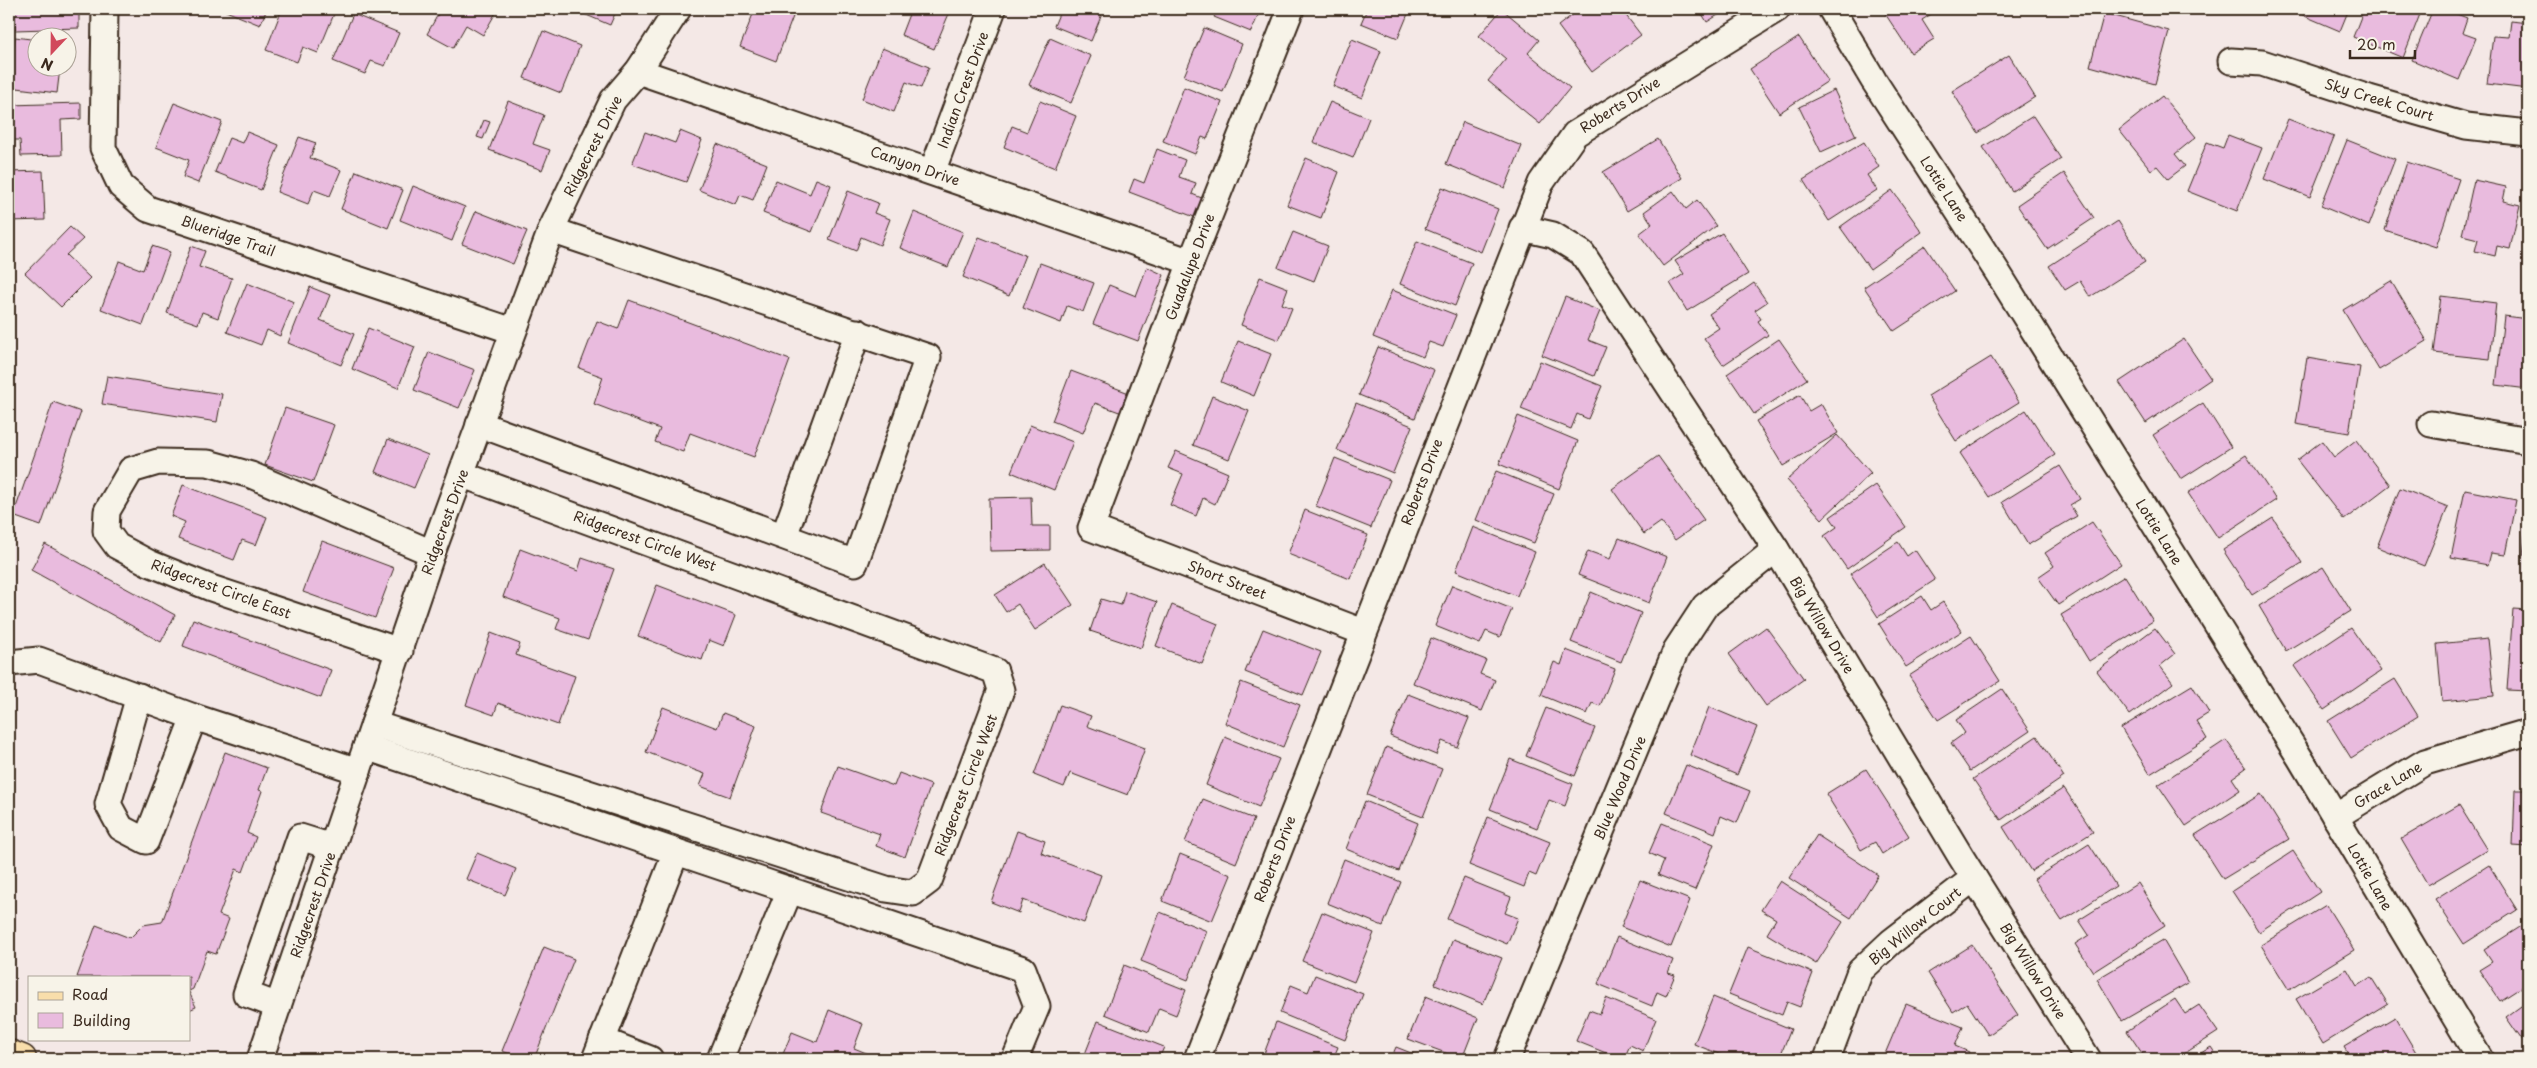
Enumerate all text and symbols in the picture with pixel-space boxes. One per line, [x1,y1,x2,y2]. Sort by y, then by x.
north arrow [28,28,78,78]
street label: Indian Crest Drive [932,28,993,151]
scale bar [2350,28,2414,60]
text: 20 m [2357,32,2396,55]
text: N [38,53,56,76]
street label: Roberts Drive [1575,72,1664,138]
street label: Sky Creek Court [2322,73,2437,126]
street label: Ridgecrest Drive [558,92,627,200]
street label: Canyon Drive [868,140,963,191]
street label: Lottie Lane [1915,152,1974,226]
street label: Blueridge Trail [178,210,278,261]
street label: Guadalupe Drive [1159,210,1220,323]
street label: Roberts Drive [1395,435,1448,528]
street label: Ridgecrest Drive [416,466,473,578]
street label: Lottie Lane [2131,495,2188,569]
street label: Ridgecrest Circle West [571,505,720,576]
street label: Ridgecrest Circle East [148,553,294,624]
street label: Short Street [1185,555,1270,604]
street label: Big Willow Drive [1785,572,1860,677]
street label: Ridgecrest Circle West [929,711,1002,859]
street label: Blue Wood Drive [1588,732,1651,843]
street label: Grace Lane [2350,756,2426,813]
street label: Roberts Drive [1248,812,1301,905]
street label: Lottie Lane [2343,839,2398,914]
street label: Ridgecrest Drive [285,849,341,961]
street label: Big Willow Court [1864,882,1966,970]
street label: Big Willow Drive [1995,918,2072,1023]
legend [28,976,190,1040]
text: Road [72,982,108,1005]
text: Building [72,1008,131,1031]

